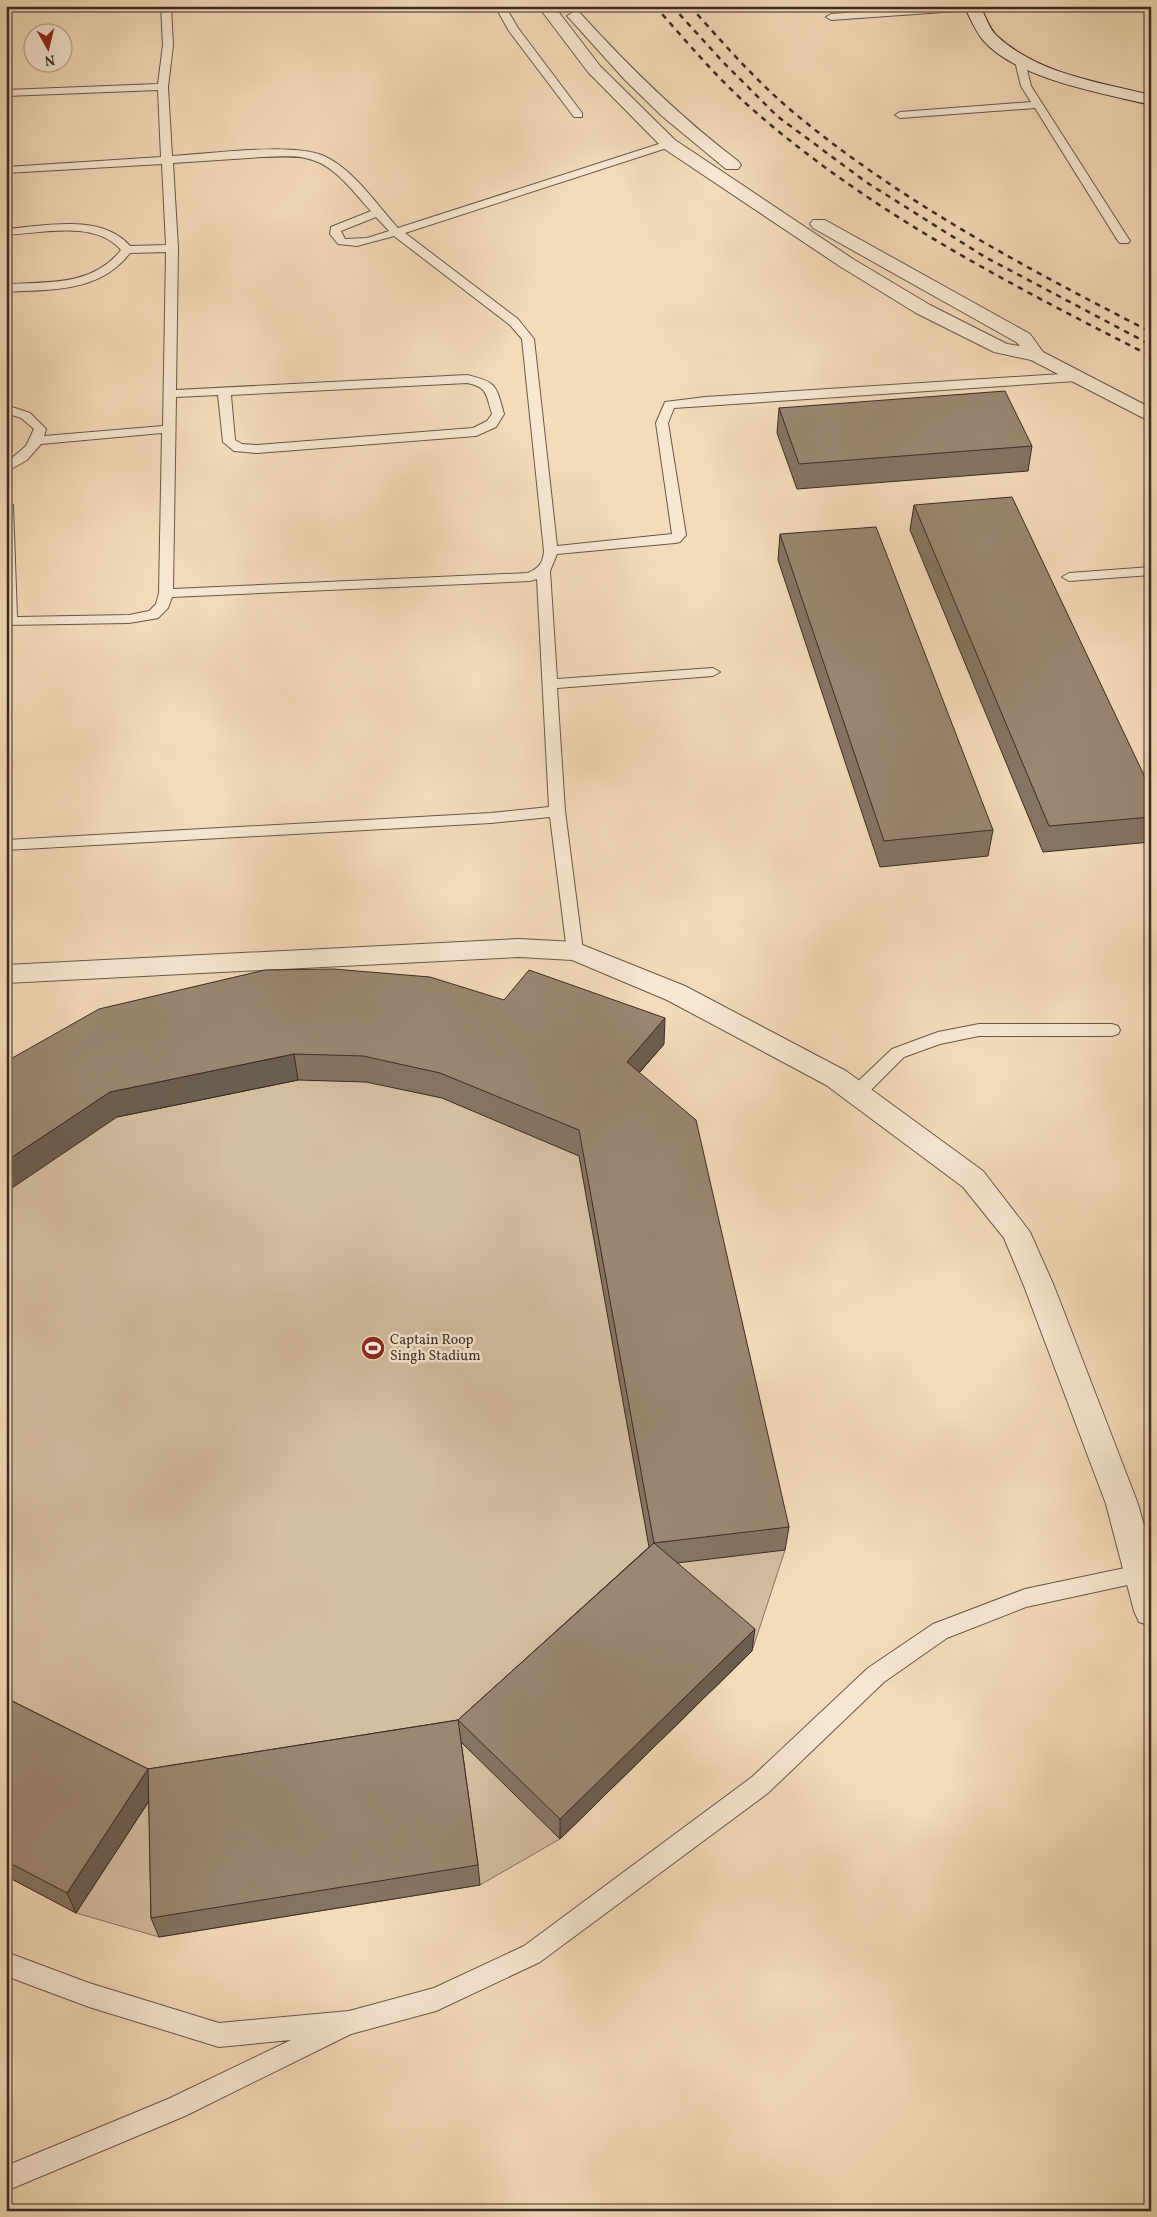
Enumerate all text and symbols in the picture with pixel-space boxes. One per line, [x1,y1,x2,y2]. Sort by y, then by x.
north arrow [22,22,72,72]
text: N [43,49,56,70]
place label: Captain Roop Singh Stadium [390,1331,481,1366]
sports icon: Captain Roop Singh Stadium [360,1335,386,1361]

